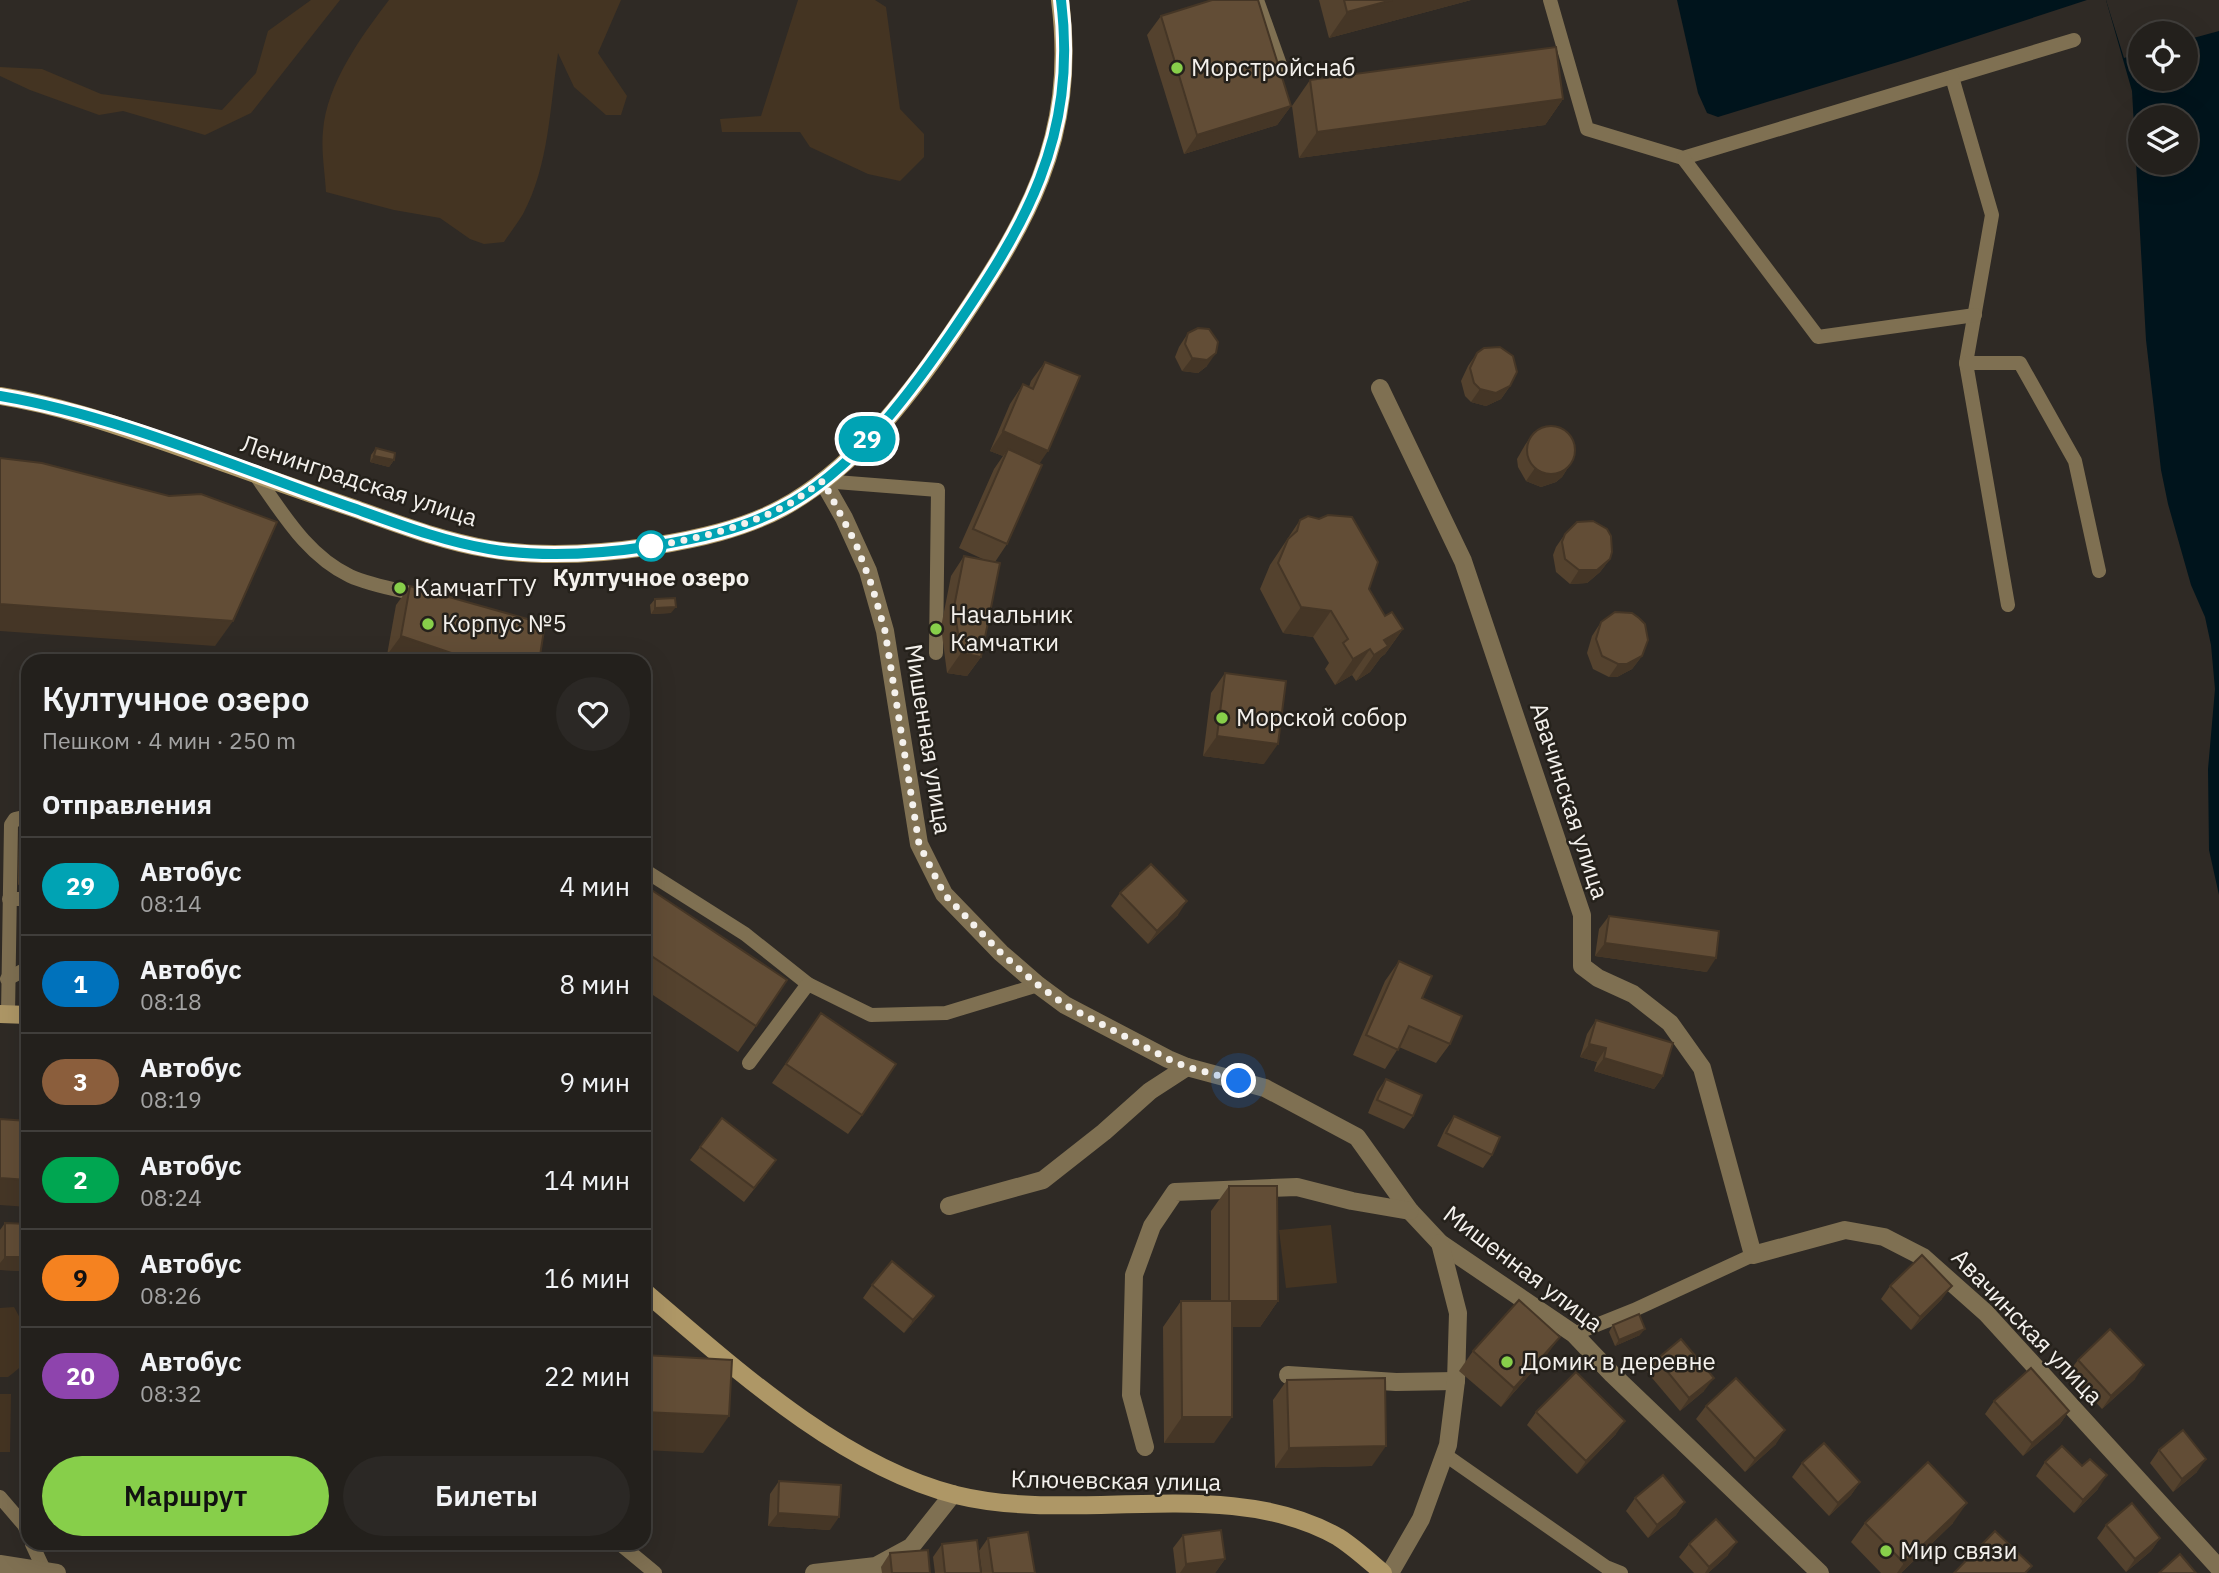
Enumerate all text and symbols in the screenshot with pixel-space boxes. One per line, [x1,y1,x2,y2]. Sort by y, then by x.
map controls [2128,21,2198,175]
button: locate [2128,21,2198,91]
place label: Морстройснаб [1191,51,1355,83]
marker: Морстройснаб [1169,60,1185,76]
button: layers [2128,105,2198,175]
line badge: 29 [836,416,898,462]
text: 29 [853,423,881,455]
street label: Ленинградская улица [237,427,482,533]
marker: Култучное озеро [636,531,666,561]
place label: Култучное озеро [553,561,749,593]
place label: КамчатГТУ [414,571,537,603]
marker: КамчатГТУ [392,580,408,596]
place label: Начальник Камчатки [950,598,1073,658]
place label: Корпус №5 [442,607,567,639]
marker: Корпус №5 [420,616,436,632]
marker: Начальник Камчатки [928,621,944,637]
street label: Мишенная улица [898,642,960,836]
text: Култучное озеро [42,677,309,720]
button: heart [556,677,630,751]
street label: Авачинская улица [1523,698,1617,903]
place label: Морской собор [1236,701,1407,733]
marker: Морской собор [1214,710,1230,726]
text: Пешком · 4 мин · 250 m [42,725,296,755]
text: Отправления [42,787,212,821]
text: Автобус [140,854,242,888]
text: 4 мин [560,869,630,903]
text: 29 [66,870,95,902]
text: 08:14 [140,888,202,918]
text: Автобус [140,952,242,986]
text: 8 мин [560,967,630,1001]
text: 1 [73,968,88,1000]
text: 08:18 [140,986,202,1016]
text: Автобус [140,1050,242,1084]
your location [1221,1063,1256,1098]
text: 9 мин [560,1065,630,1099]
text: 3 [73,1066,88,1098]
text: 08:19 [140,1084,202,1114]
text: Автобус [140,1148,242,1182]
text: 14 мин [544,1163,630,1197]
text: 2 [73,1164,88,1196]
text: 08:24 [140,1182,202,1212]
street label: Мишенная улица [1437,1198,1610,1339]
street label: Авачинская улица [1945,1241,2111,1411]
text: Автобус [140,1246,242,1280]
text: 16 мин [544,1261,630,1295]
text: 9 [73,1262,88,1294]
text: 08:26 [140,1280,202,1310]
text: Автобус [140,1344,242,1378]
place label: Домик в деревне [1521,1345,1716,1377]
marker: Домик в деревне [1499,1354,1515,1370]
text: 22 мин [544,1359,630,1393]
text: 20 [66,1360,95,1392]
text: 08:32 [140,1378,202,1408]
button: Маршрут [42,1456,329,1536]
button: Билеты [343,1456,630,1536]
street label: Ключевская улица [1010,1462,1222,1498]
place label: Мир связи [1900,1534,2018,1566]
marker: Мир связи [1878,1543,1894,1559]

